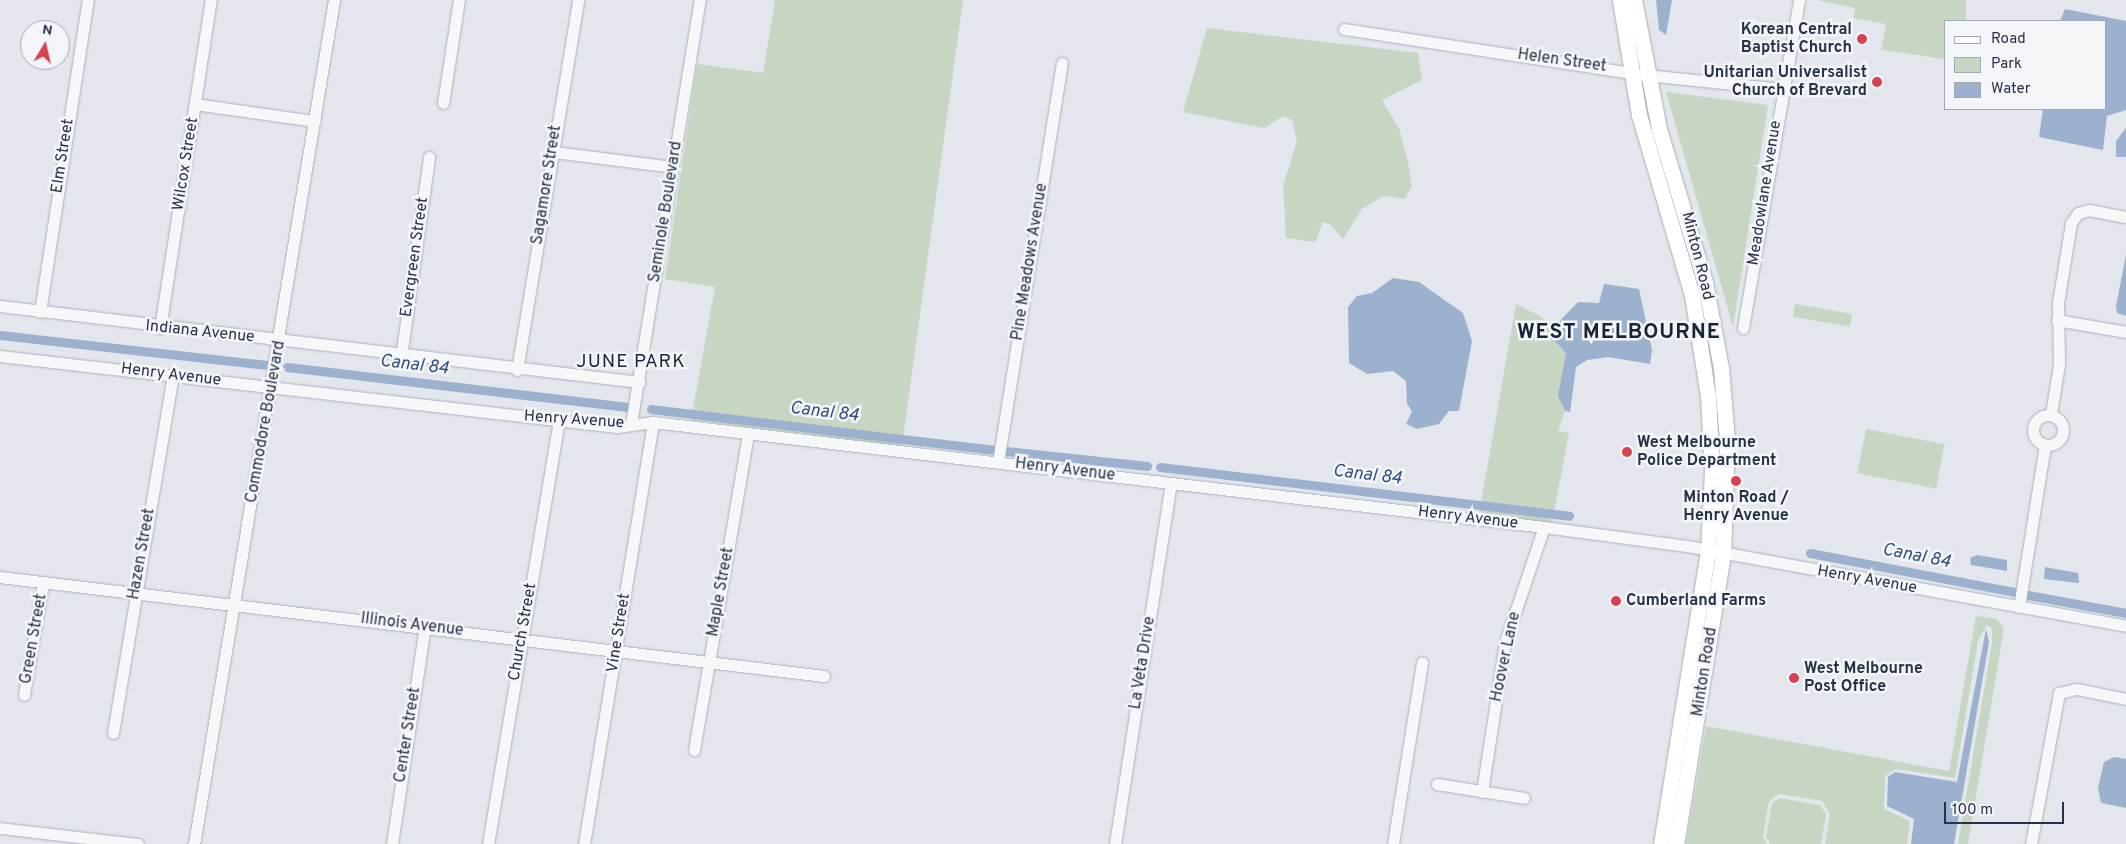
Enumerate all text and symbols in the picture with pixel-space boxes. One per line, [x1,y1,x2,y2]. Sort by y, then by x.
north arrow [20,20,70,70]
place label: Korean Central Baptist Church [1741,20,1852,58]
legend [1944,20,2106,110]
text: N [41,21,54,40]
text: Road [1991,30,2026,49]
marker: Korean Central Baptist Church [1856,33,1868,45]
street label: Helen Street [1516,45,1608,77]
text: Park [1991,55,2022,74]
place label: Unitarian Universalist Church of Brevard [1703,63,1867,101]
marker: Unitarian Universalist Church of Brevard [1871,76,1883,88]
text: Water [1991,80,2030,99]
street label: Wilcox Street [169,116,203,212]
street label: Elm Street [48,117,78,195]
street label: Meadowlane Avenue [1744,119,1786,267]
street label: Sagamore Street [528,124,566,246]
street label: Seminole Boulevard [645,140,687,284]
street label: Pine Meadows Avenue [1008,182,1052,342]
street label: Evergreen Street [397,196,433,318]
street label: Minton Road [1677,210,1717,302]
street label: Indiana Avenue [144,317,256,347]
district label: WEST MELBOURNE [1515,320,1723,346]
street label: Commodore Boulevard [242,339,290,505]
water label: Canal 84 [378,351,450,381]
district label: JUNE PARK [575,352,687,374]
street label: Henry Avenue [120,359,222,391]
water label: Canal 84 [788,398,860,428]
street label: Henry Avenue [523,407,625,433]
place label: West Melbourne Police Department [1637,433,1776,471]
marker: West Melbourne Police Department [1621,446,1633,458]
street label: Henry Avenue [1014,454,1116,486]
water label: Canal 84 [1331,461,1403,491]
marker: Minton Road / Henry Avenue [1730,475,1742,487]
place label: Minton Road / Henry Avenue [1683,488,1789,526]
street label: Henry Avenue [1417,502,1519,534]
street label: Hazen Street [125,507,159,601]
water label: Canal 84 [1880,540,1952,574]
street label: Maple Street [704,546,738,638]
street label: Henry Avenue [1815,562,1919,598]
street label: Church Street [505,582,541,682]
place label: Cumberland Farms [1626,591,1766,611]
street label: Green Street [17,592,51,686]
street label: Vine Street [603,592,635,674]
marker: Cumberland Farms [1610,595,1622,607]
street label: Illinois Avenue [359,609,465,641]
street label: Hoover Lane [1487,610,1525,704]
street label: La Veta Drive [1126,615,1160,711]
street label: Minton Road [1688,626,1722,718]
place label: West Melbourne Post Office [1804,659,1923,697]
marker: West Melbourne Post Office [1788,672,1800,684]
street label: Center Street [391,686,425,784]
scale bar [1946,792,2066,824]
text: 100 m [1952,801,1993,820]

